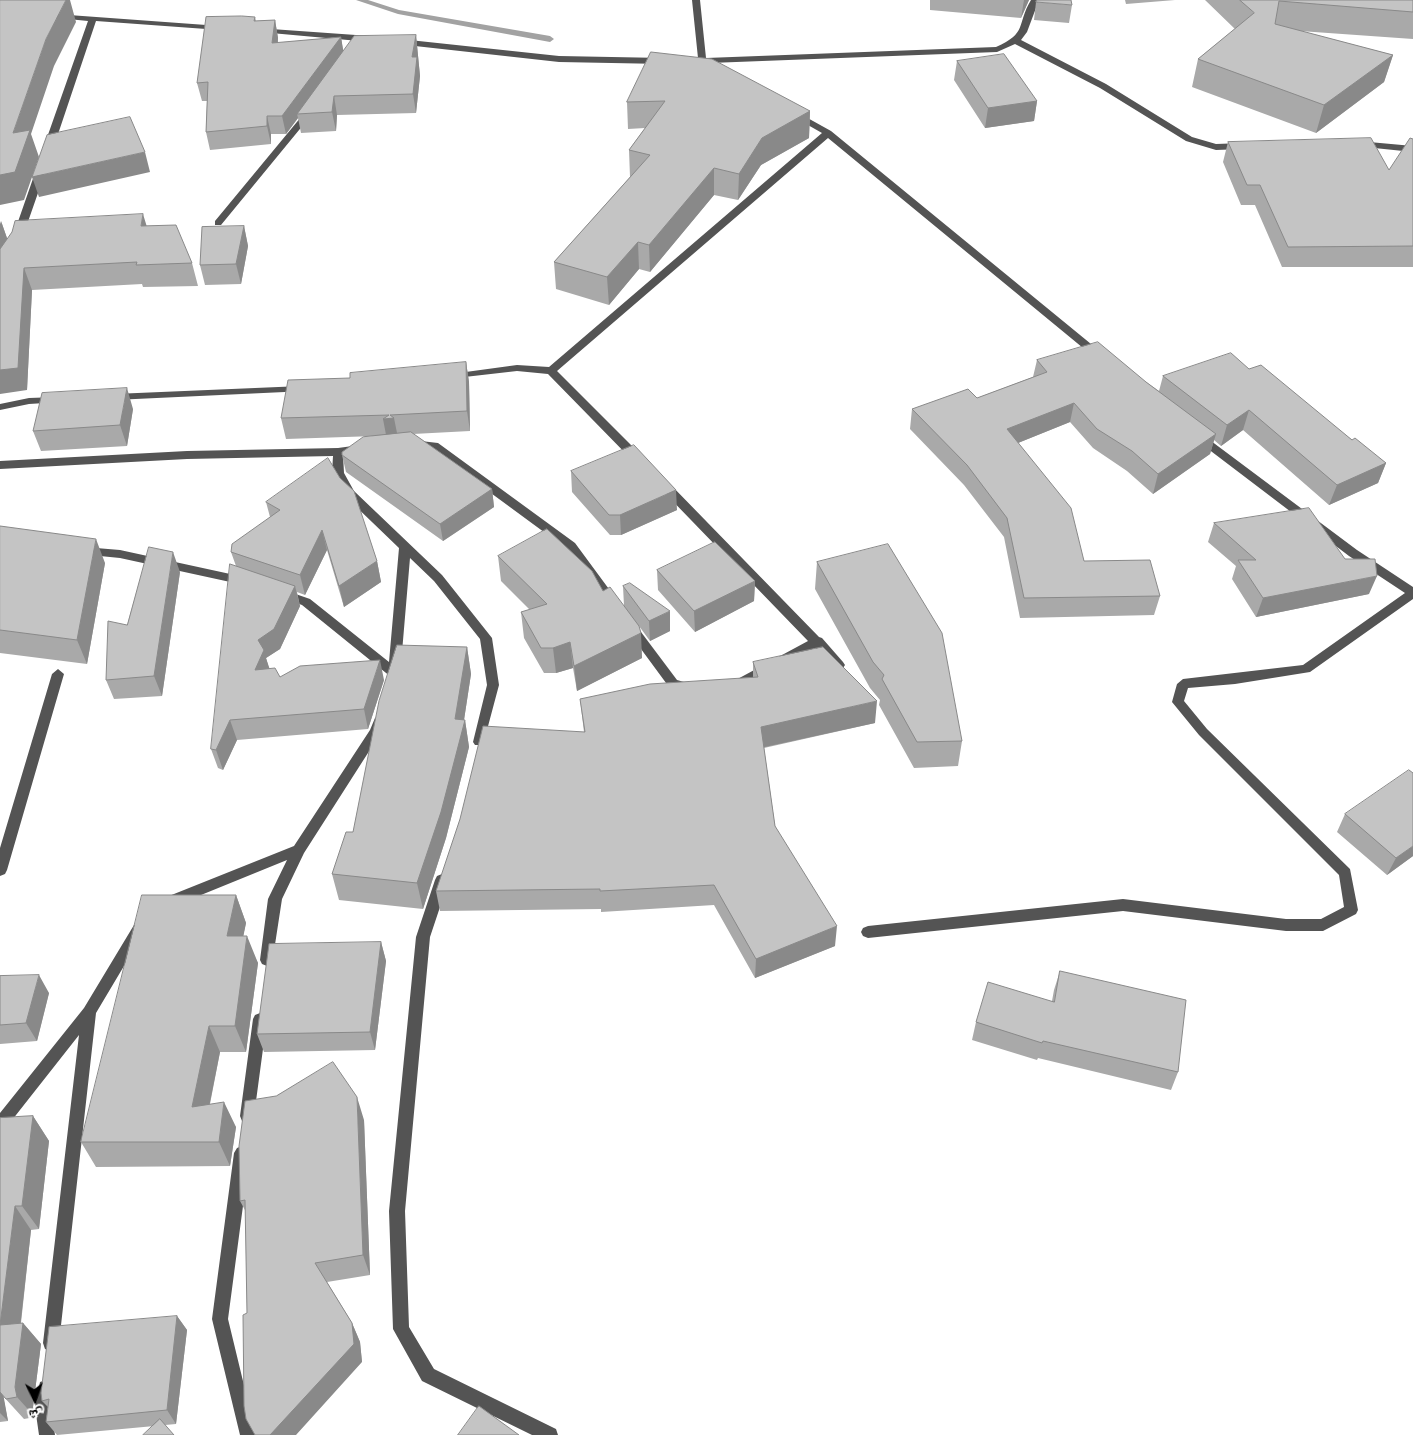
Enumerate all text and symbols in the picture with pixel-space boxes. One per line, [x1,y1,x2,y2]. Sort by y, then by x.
north arrow [10,1375,60,1425]
text: ش [28,1405,44,1424]

